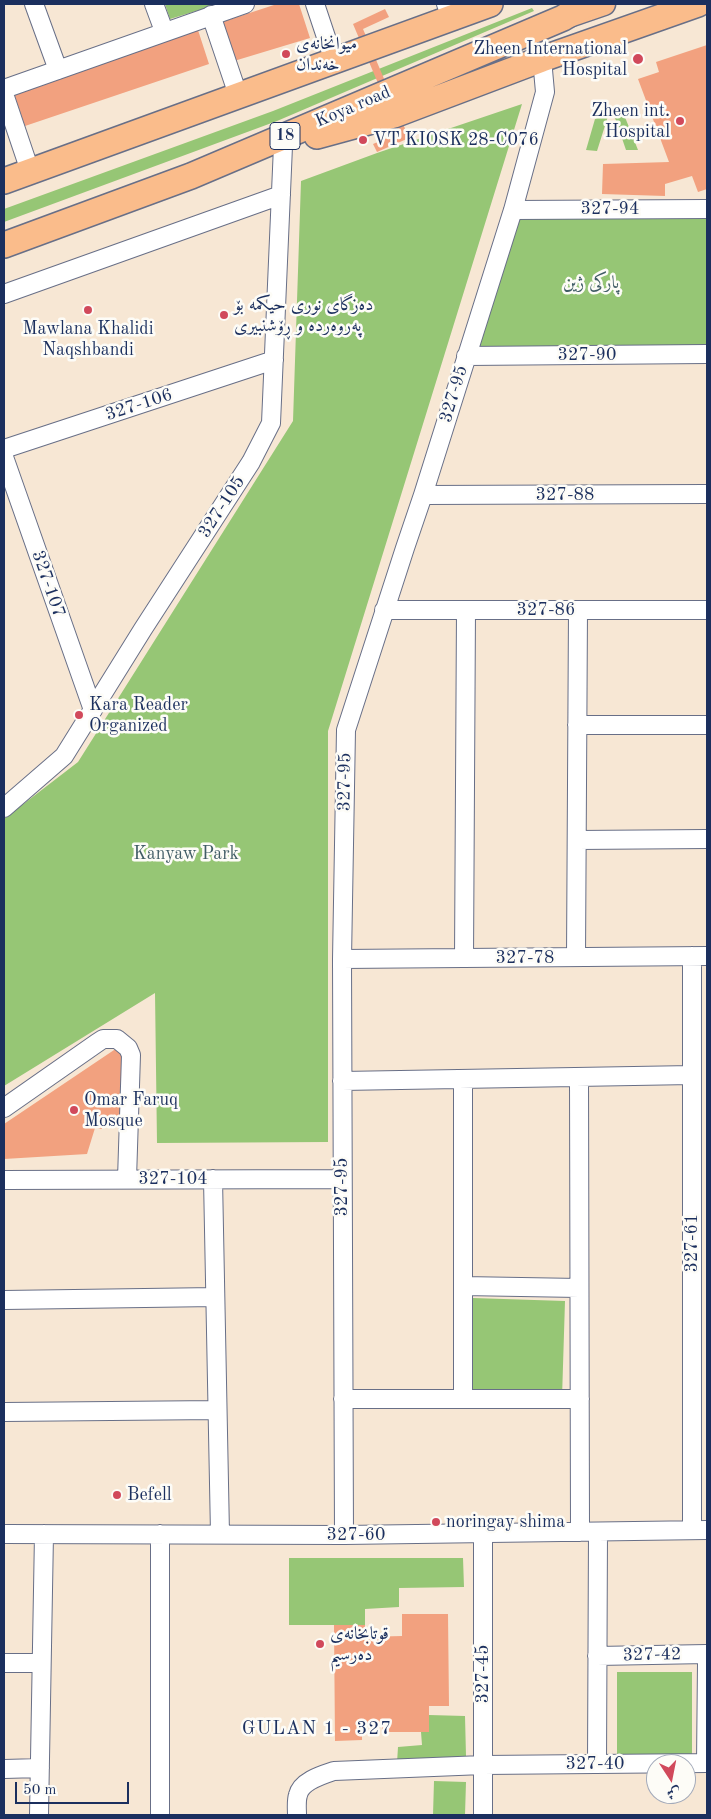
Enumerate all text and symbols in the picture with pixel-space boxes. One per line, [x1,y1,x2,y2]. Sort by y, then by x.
place label: میوانخانەی خەندان [296,33,357,76]
place label: Zheen International Hospital [473,38,627,80]
marker: میوانخانەی خەندان [280,48,292,60]
marker: Zheen International Hospital [631,52,645,66]
street label: Koya road [312,81,394,133]
place label: Zheen int. Hospital [591,100,670,142]
marker: Zheen int. Hospital [674,115,686,127]
road number: 18 [270,122,300,150]
place label: VT KIOSK 28-C076 [373,129,539,151]
marker: VT KIOSK 28-C076 [357,134,369,146]
street label: 327-94 [581,198,639,220]
park label: پارکی ژین [563,272,619,294]
place label: دەزگای نوری حیکمە بۆ پەروەردە و ڕۆشنبیری [234,294,373,336]
marker: Mawlana Khalidi Naqshbandi [82,304,94,316]
marker: دەزگای نوری حیکمە بۆ پەروەردە و ڕۆشنبیری [218,309,230,321]
place label: Mawlana Khalidi Naqshbandi [22,318,154,360]
street label: 327-90 [558,344,616,366]
street label: 327-95 [435,363,473,425]
street label: 327-106 [103,384,175,426]
street label: 327-105 [194,472,250,542]
street label: 327-88 [536,484,594,506]
street label: 327-107 [27,548,69,620]
street label: 327-86 [517,599,575,621]
place label: Kara Reader Organized [89,694,188,736]
marker: Kara Reader Organized [73,709,85,721]
street label: 327-95 [334,752,356,812]
park label: Kanyaw Park [133,843,239,865]
street label: 327-78 [496,947,554,969]
place label: Omar Faruq Mosque [84,1089,178,1132]
marker: Omar Faruq Mosque [68,1104,80,1116]
street label: 327-95 [331,1158,353,1216]
street label: 327-104 [138,1168,208,1190]
street label: 327-61 [681,1214,703,1272]
place label: Befell [127,1484,172,1506]
marker: Befell [111,1489,123,1501]
place label: noringay shima [446,1511,565,1533]
marker: noringay shima [430,1516,442,1528]
street label: 327-60 [327,1524,385,1546]
place label: قوتابخانەی دەرسیم [330,1623,389,1666]
marker: قوتابخانەی دەرسیم [314,1638,326,1650]
street label: 327-42 [622,1644,682,1666]
street label: 327-45 [472,1645,494,1703]
district label: GULAN 1 - 327 [240,1718,394,1740]
street label: 327-40 [566,1753,624,1775]
north arrow [646,1754,696,1804]
scale bar [18,1772,131,1804]
text: 50 m [23,1783,57,1798]
text: ش [666,1785,682,1801]

